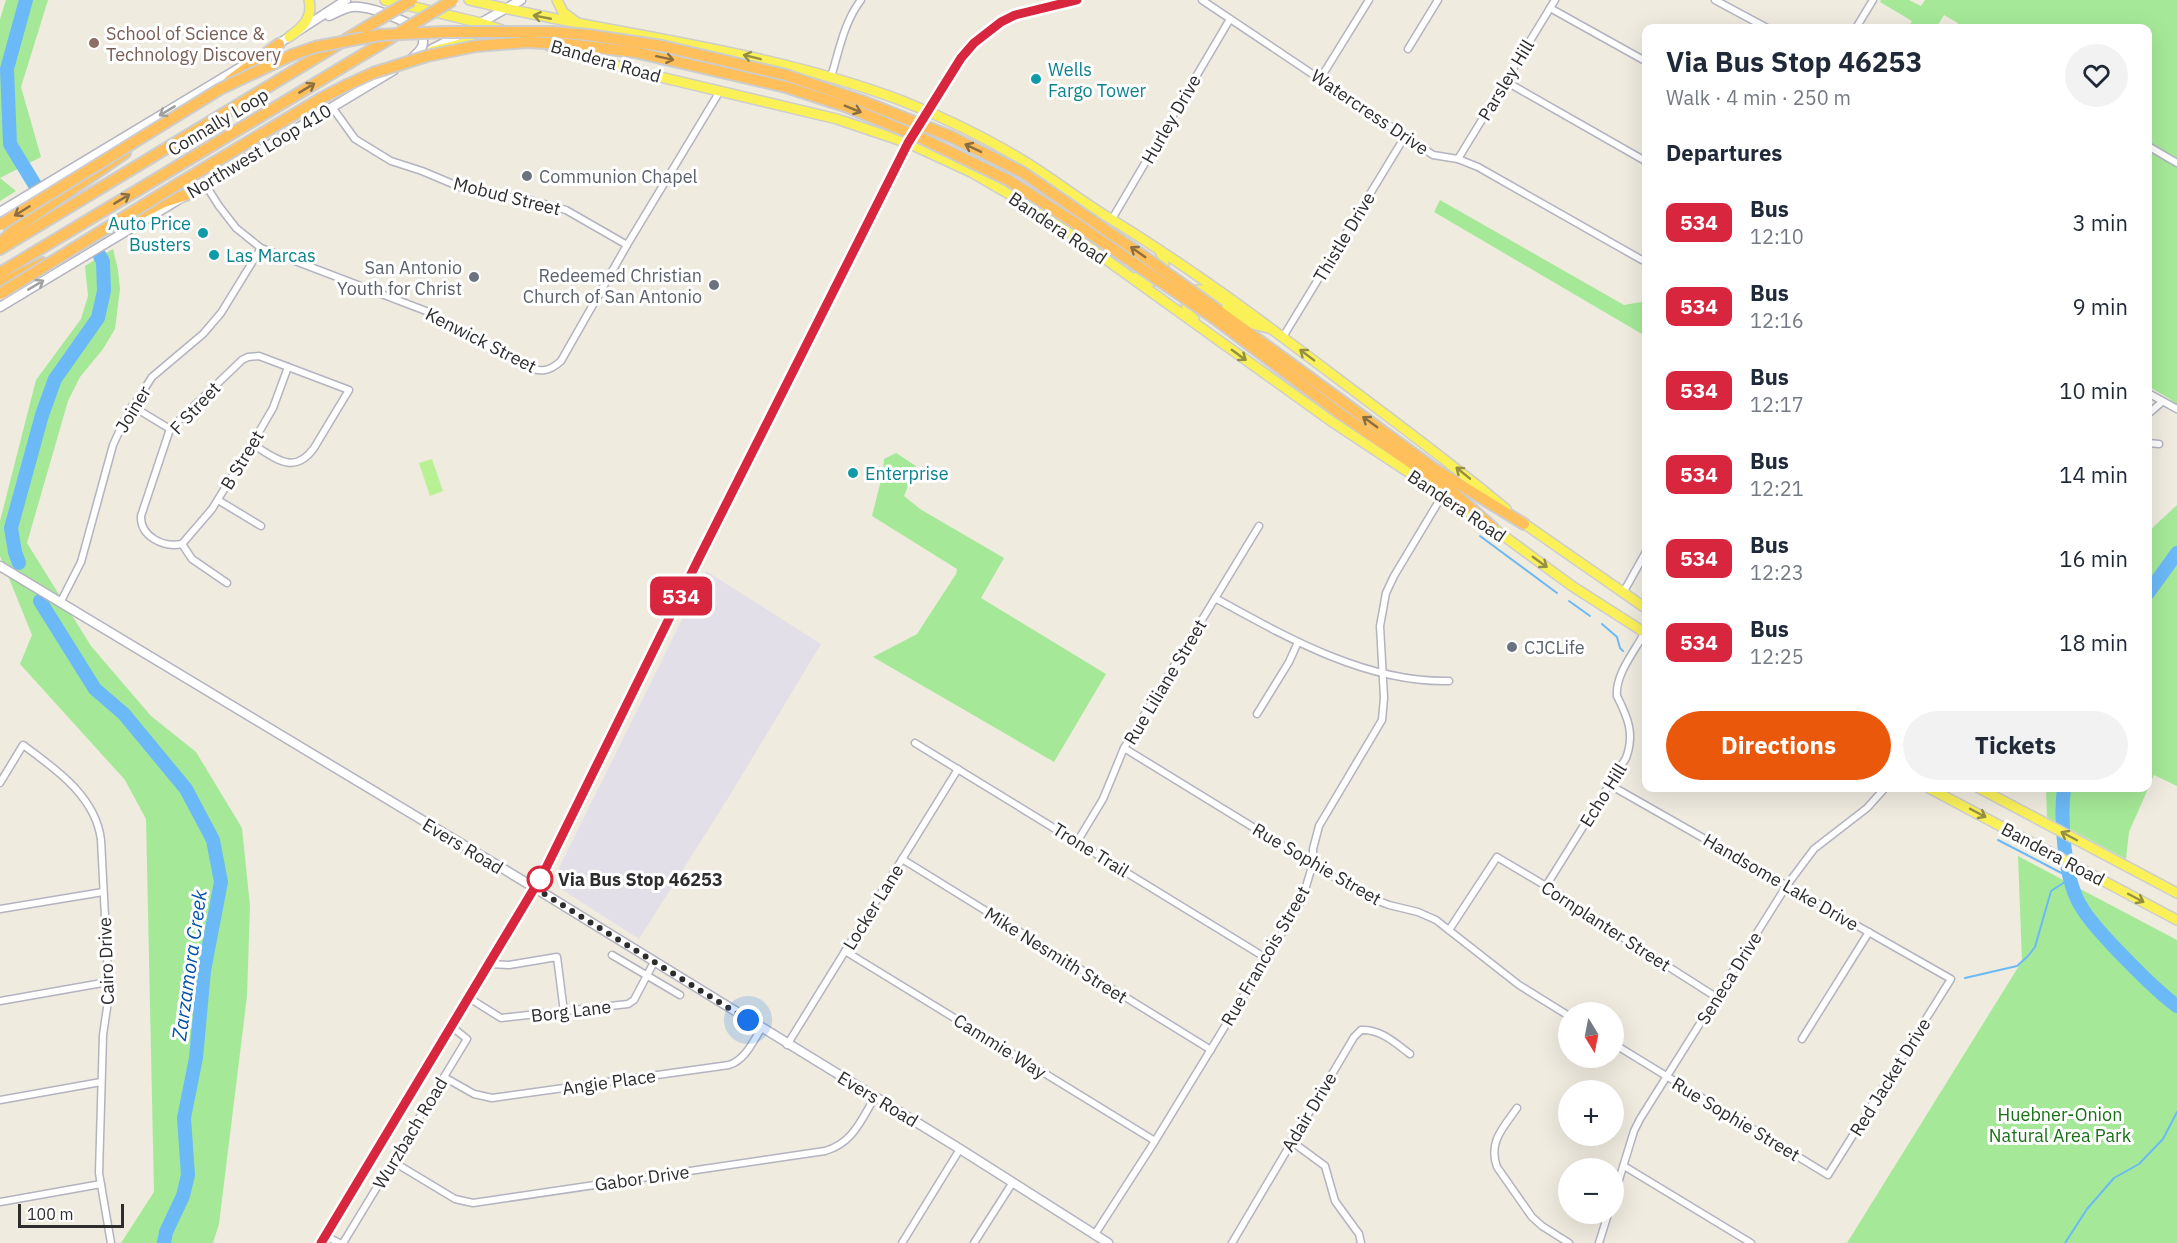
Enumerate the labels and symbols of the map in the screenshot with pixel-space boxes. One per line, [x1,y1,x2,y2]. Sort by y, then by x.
one-way arrow [533,11,552,22]
place label: School of Science & Technology Discovery [106,22,281,66]
street label: Bandera Road [548,34,664,88]
street label: Parsley Hill [1473,35,1539,125]
marker: School of Science & Technology Discovery [87,36,101,50]
one-way arrow [743,51,762,63]
one-way arrow [655,53,674,64]
place label: Wells Fargo Tower [1048,58,1147,102]
street label: Watercress Drive [1307,64,1433,160]
street label: Hurley Drive [1136,70,1206,168]
marker: Wells Fargo Tower [1029,72,1043,86]
one-way arrow [298,82,315,94]
street label: Connally Loop [163,83,273,161]
street label: Northwest Loop 410 [182,99,336,203]
one-way arrow [843,104,862,115]
one-way arrow [159,106,176,118]
one-way arrow [965,141,983,153]
place label: Communion Chapel [539,165,698,188]
marker: Communion Chapel [520,169,534,183]
street label: Mobud Street [451,172,563,220]
street label: Bandera Road [1004,187,1112,269]
street label: Thistle Drive [1308,188,1380,286]
one-way arrow [113,193,130,205]
one-way arrow [14,205,31,217]
place label: Auto Price Busters [108,212,191,256]
marker: Auto Price Busters [196,226,210,240]
place label: Las Marcas [226,244,316,267]
one-way arrow [1130,246,1146,258]
marker: Las Marcas [207,248,221,262]
place label: San Antonio Youth for Christ [337,256,462,300]
place label: Redeemed Christian Church of San Antonio [523,264,702,308]
marker: San Antonio Youth for Christ [467,270,481,284]
one-way arrow [27,278,44,290]
marker: Redeemed Christian Church of San Antonio [707,278,721,292]
street label: Kenwick Street [422,302,540,378]
one-way arrow [1231,349,1247,361]
one-way arrow [1299,349,1315,362]
street label: F Street [165,377,225,439]
street label: Joiner [110,381,156,437]
one-way arrow [1362,416,1378,428]
street label: B Street [215,426,269,494]
place label: Enterprise [865,462,949,485]
street label: Bandera Road [1403,465,1511,547]
marker: Enterprise [846,466,860,480]
one-way arrow [1455,466,1471,479]
one-way arrow [1532,556,1548,569]
line badge: 534 [646,576,716,616]
street label: Rue Liliane Street [1119,615,1211,749]
place label: CJCLife [1524,636,1585,659]
marker: CJCLife [1505,640,1519,654]
street label: Echo Hill [1574,759,1632,831]
one-way arrow [1968,808,1986,819]
street label: Evers Road [418,813,508,879]
street label: Bandera Road [1997,817,2109,891]
street label: Trone Trail [1049,818,1133,882]
street label: Rue Sophie Street [1248,818,1386,910]
street label: Handsome Lake Drive [1699,828,1863,936]
one-way arrow [2061,830,2078,842]
street label: Locker Lane [838,860,908,954]
marker: Via Bus Stop 46253 [527,866,553,892]
place label: Via Bus Stop 46253 [558,868,723,891]
street label: Cornplanter Street [1537,876,1675,976]
street label: Rue Francois Street [1216,882,1314,1030]
water label: Zarzamora Creek [165,887,213,1043]
one-way arrow [2126,893,2144,904]
street label: Mike Nesmith Street [980,902,1132,1008]
street label: Cairo Drive [93,917,119,1005]
street label: Seneca Drive [1691,927,1767,1029]
street label: Borg Lane [530,995,612,1027]
north arrow [1558,1002,1624,1068]
your location [733,1005,763,1035]
street label: Cammie Way [949,1008,1051,1084]
street label: Red Jacket Drive [1844,1014,1936,1140]
street label: Angie Place [561,1064,657,1100]
street label: Evers Road [833,1066,923,1132]
street label: Adair Drive [1276,1068,1342,1156]
street label: Rue Sophie Street [1668,1072,1804,1166]
street label: Wurzbach Road [368,1073,452,1193]
park label: Huebner-Onion Natural Area Park [1989,1103,2132,1147]
street label: Gabor Drive [593,1160,691,1196]
scale bar [18,1201,124,1228]

